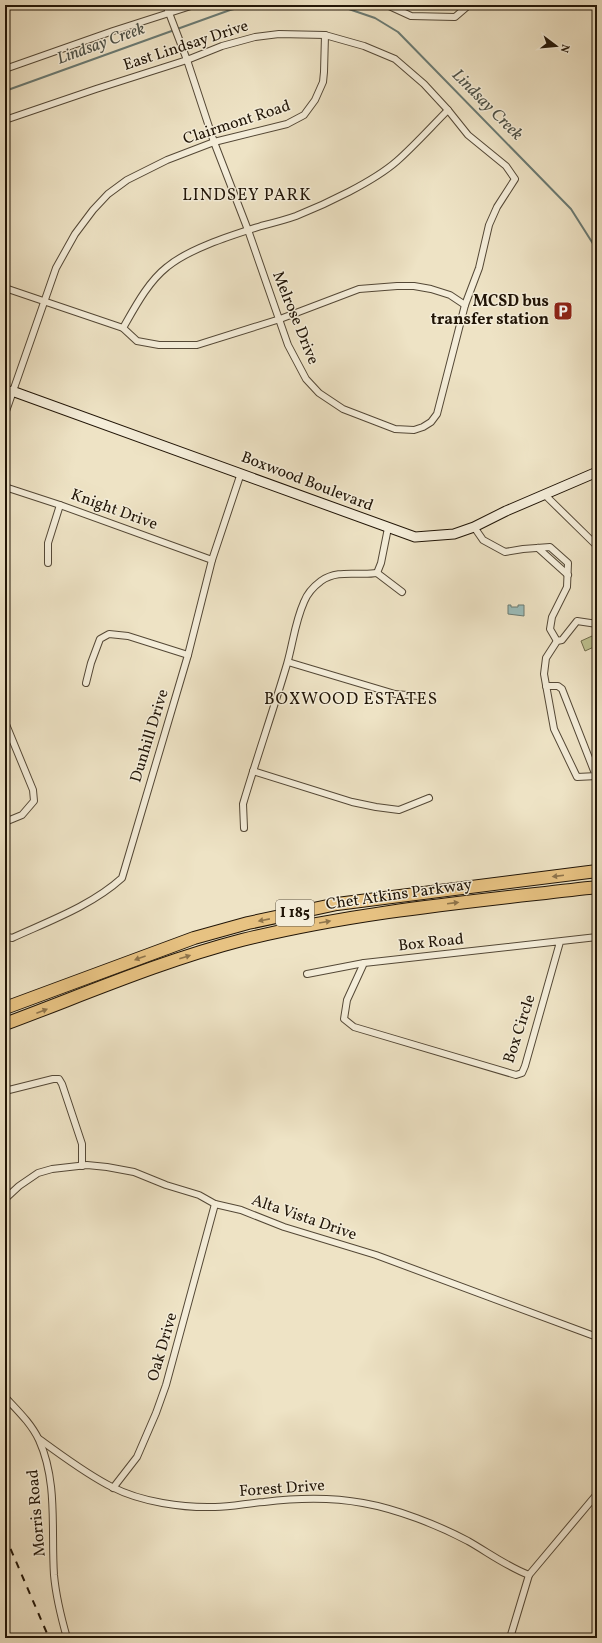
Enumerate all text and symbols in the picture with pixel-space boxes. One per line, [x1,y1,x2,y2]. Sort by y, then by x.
street label: East Lindsay Drive [121,15,251,77]
water label: Lindsay Creek [54,17,148,71]
north arrow [536,26,576,66]
text: N [556,42,572,54]
water label: Lindsay Creek [446,64,528,146]
street label: Clairmont Road [180,95,294,151]
district label: LINDSEY PARK [182,184,312,207]
street label: Melrose Drive [266,268,324,368]
place label: MCSD bus transfer station [431,291,549,331]
parking icon: MCSD bus transfer station [552,300,574,322]
street label: Boxwood Boulevard [238,447,376,517]
street label: Knight Drive [68,484,160,536]
street label: Dunhill Drive [125,687,175,785]
district label: BOXWOOD ESTATES [264,688,438,711]
one-way arrow [552,873,564,879]
street label: Chet Atkins Parkway [324,874,474,916]
road number: I 185 [276,900,314,926]
one-way arrow [447,900,459,906]
one-way arrow [258,917,270,923]
one-way arrow [319,919,331,925]
street label: Box Road [397,929,465,957]
one-way arrow [180,954,192,960]
one-way arrow [133,956,145,962]
street label: Box Circle [499,992,541,1066]
one-way arrow [36,1007,48,1013]
street label: Alta Vista Drive [248,1190,360,1246]
street label: Oak Drive [143,1310,183,1384]
street label: Morris Road [22,1468,52,1558]
street label: Forest Drive [238,1475,326,1503]

